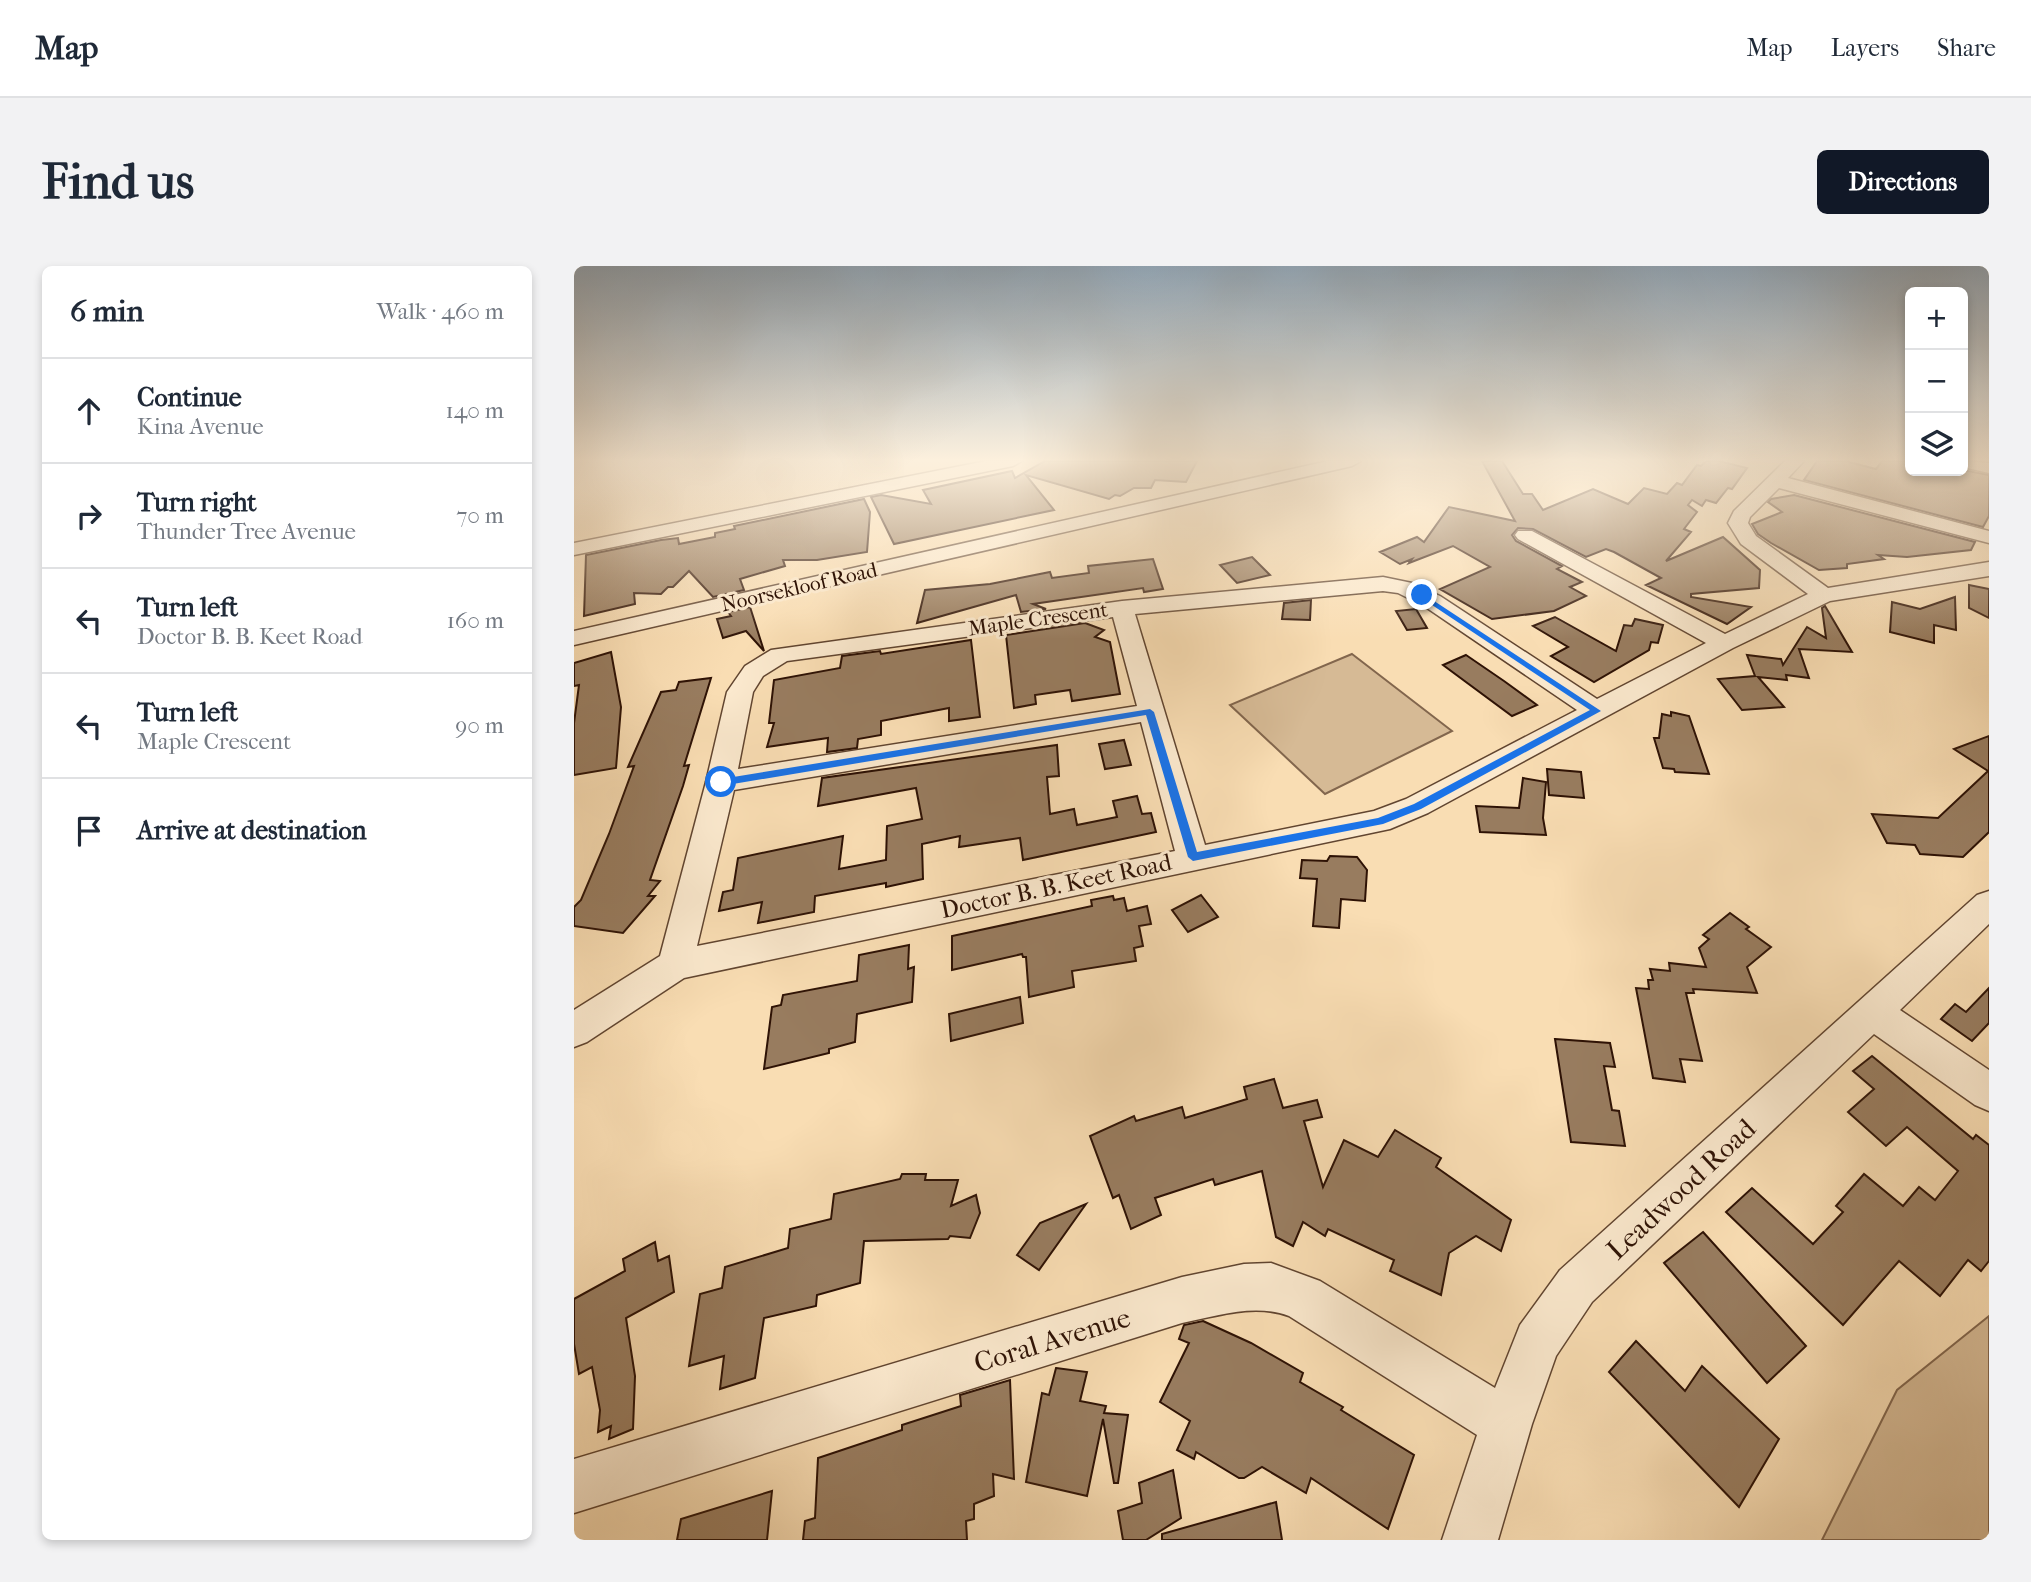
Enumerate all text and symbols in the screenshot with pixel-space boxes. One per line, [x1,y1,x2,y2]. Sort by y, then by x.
text: Map [35,29,98,68]
text: Map [1747,34,1793,62]
text: Layers [1831,34,1899,62]
text: Share [1937,34,1996,62]
button: Directions [1817,150,1989,214]
text: Find us [42,153,194,211]
map controls [1905,287,1968,476]
button: + [1905,287,1968,350]
text: 6 min [70,294,144,329]
text: Walk · 460 m [377,298,504,325]
button: − [1905,350,1968,413]
text: Continue [137,382,242,413]
icon: ahead [70,392,108,430]
text: 140 m [445,397,504,424]
text: Kina Avenue [137,413,264,440]
button: layers [1905,413,1968,476]
text: Turn right [137,487,257,518]
icon: right [70,497,108,535]
text: 70 m [456,502,504,529]
text: Thunder Tree Avenue [137,518,356,545]
street label: Noorsekloof Road [719,557,880,617]
route end [1406,579,1437,610]
text: Turn left [137,592,238,623]
street label: Maple Crescent [967,597,1110,641]
icon: left [70,602,108,640]
text: 160 m [447,607,504,634]
text: Doctor B. B. Keet Road [137,623,363,650]
text: Turn left [137,697,238,728]
icon: left [70,707,108,745]
text: 90 m [455,712,504,739]
text: Maple Crescent [137,728,291,755]
route start [705,766,736,797]
icon: arrive [70,812,108,850]
text: Arrive at destination [137,815,367,846]
street label: Doctor B. B. Keet Road [938,848,1175,924]
street label: Leadwood Road [1600,1111,1763,1266]
street label: Coral Avenue [970,1301,1134,1379]

